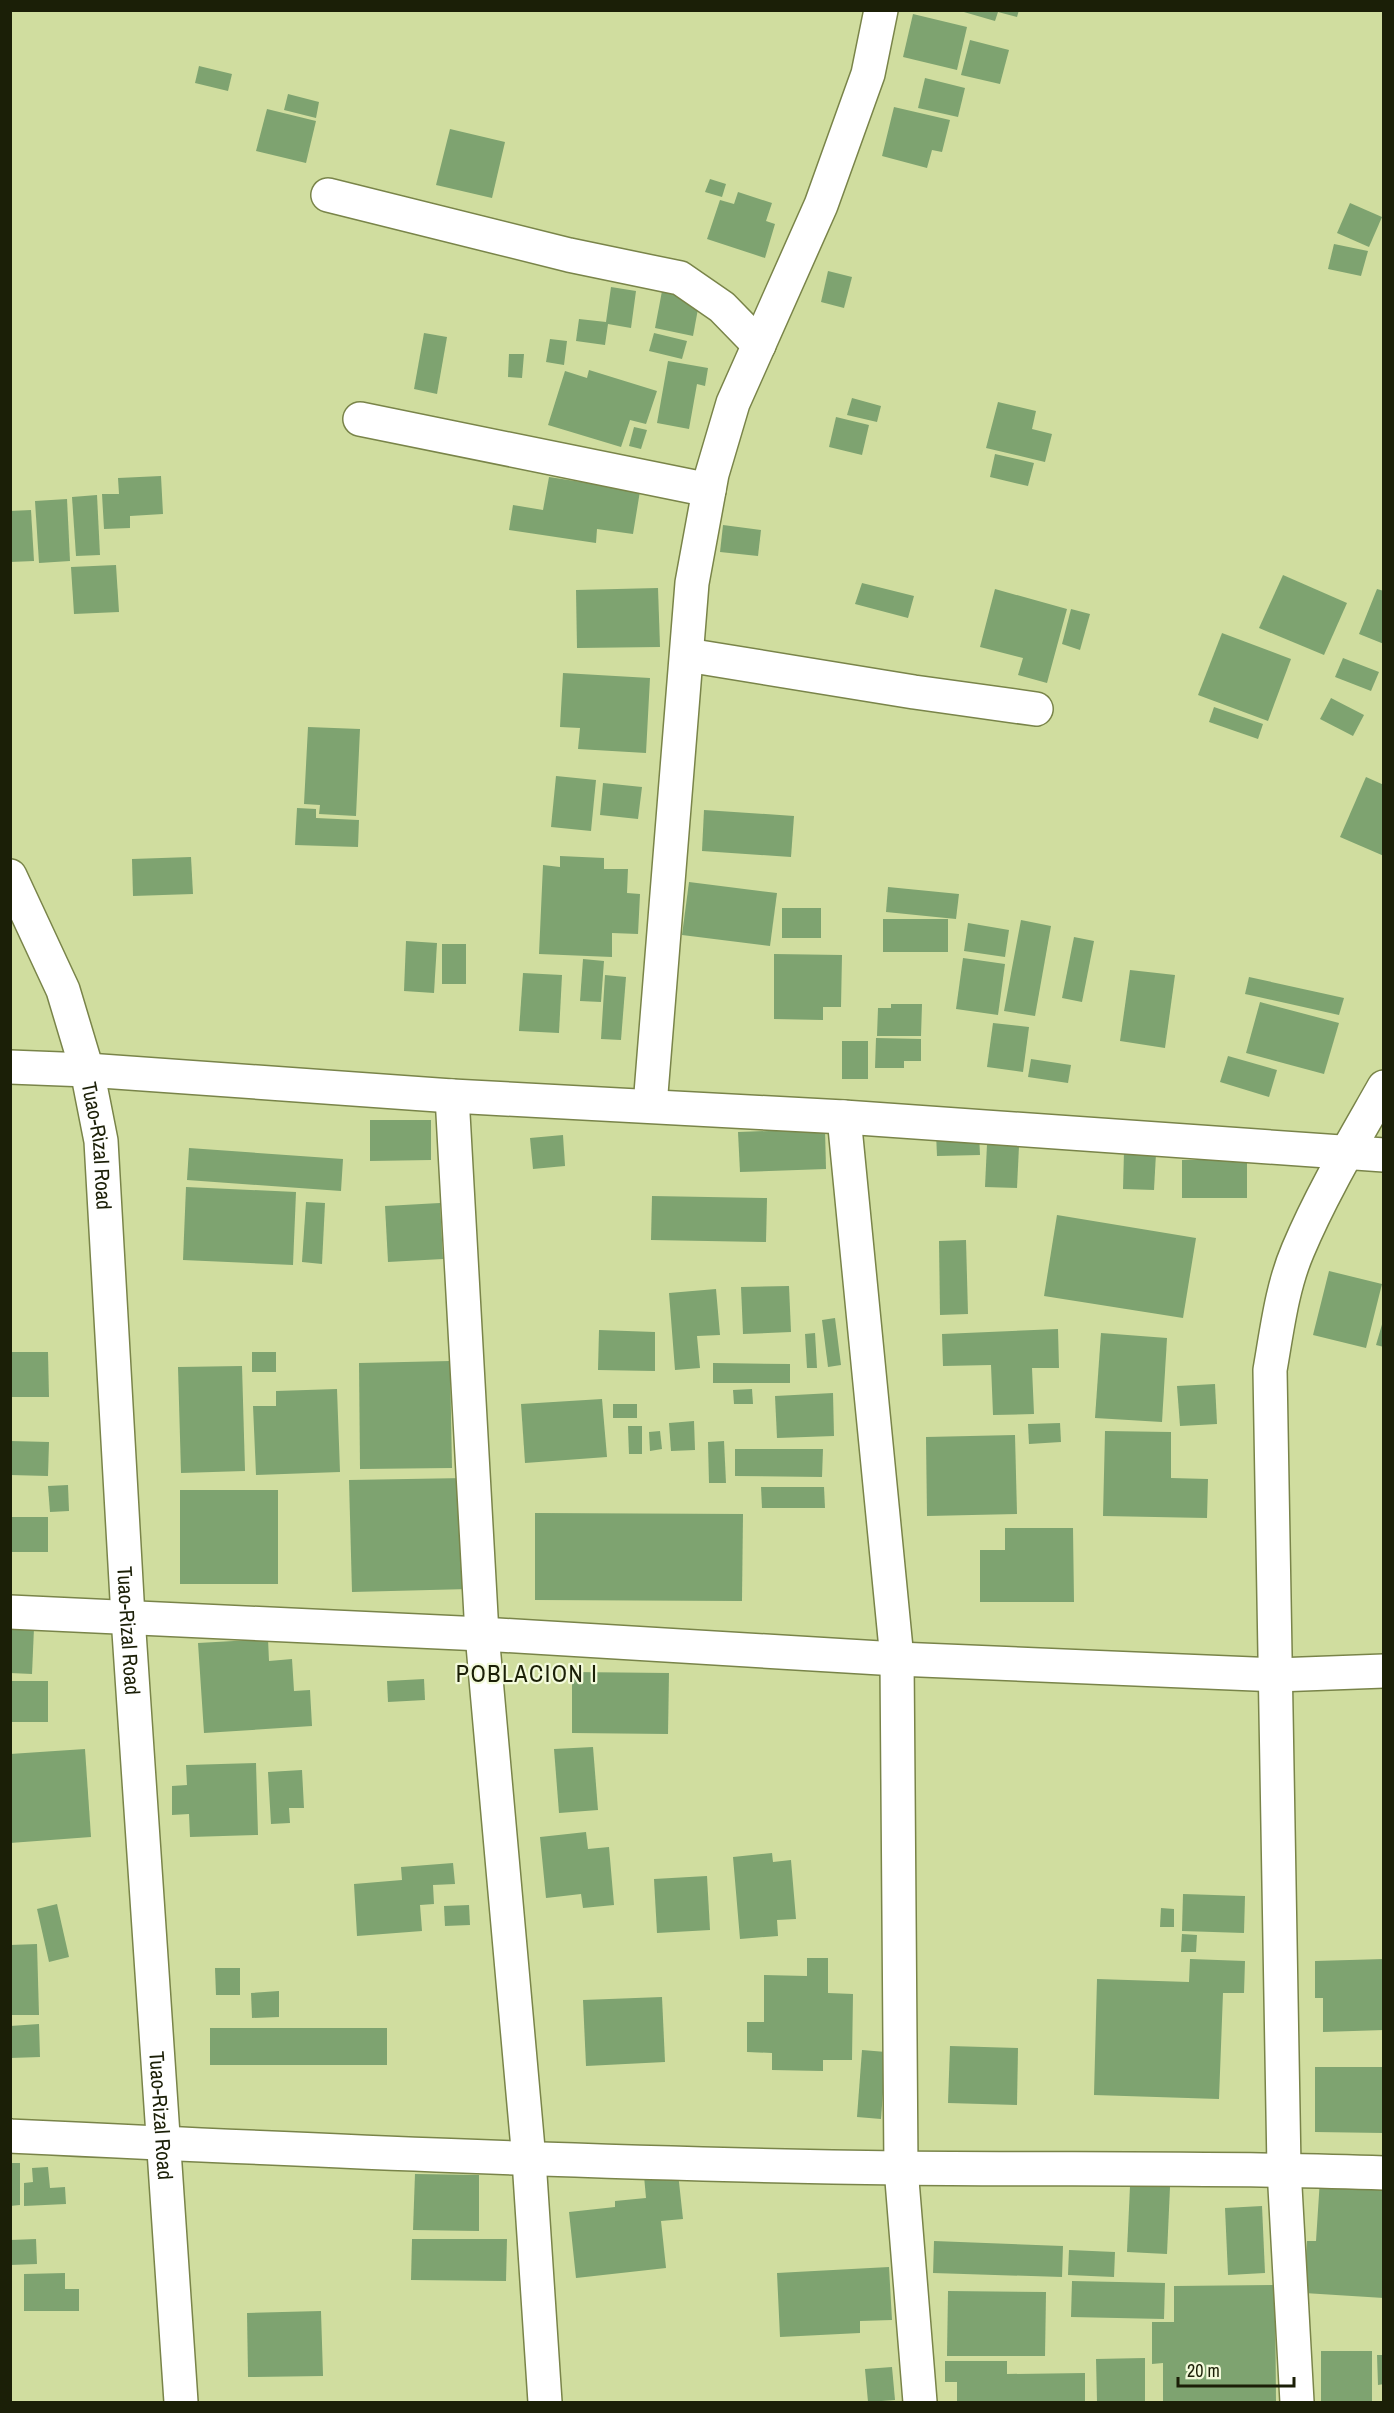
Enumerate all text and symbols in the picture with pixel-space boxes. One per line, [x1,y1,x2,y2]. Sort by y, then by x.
street label: Tuao-Rizal Road [75,1079,119,1210]
street label: Tuao-Rizal Road [111,1566,148,1696]
district label: POBLACION I [456,1657,598,1689]
street label: Tuao-Rizal Road [143,2050,180,2181]
scale bar [1178,2350,1294,2388]
text: 20 m [1187,2358,1220,2383]

